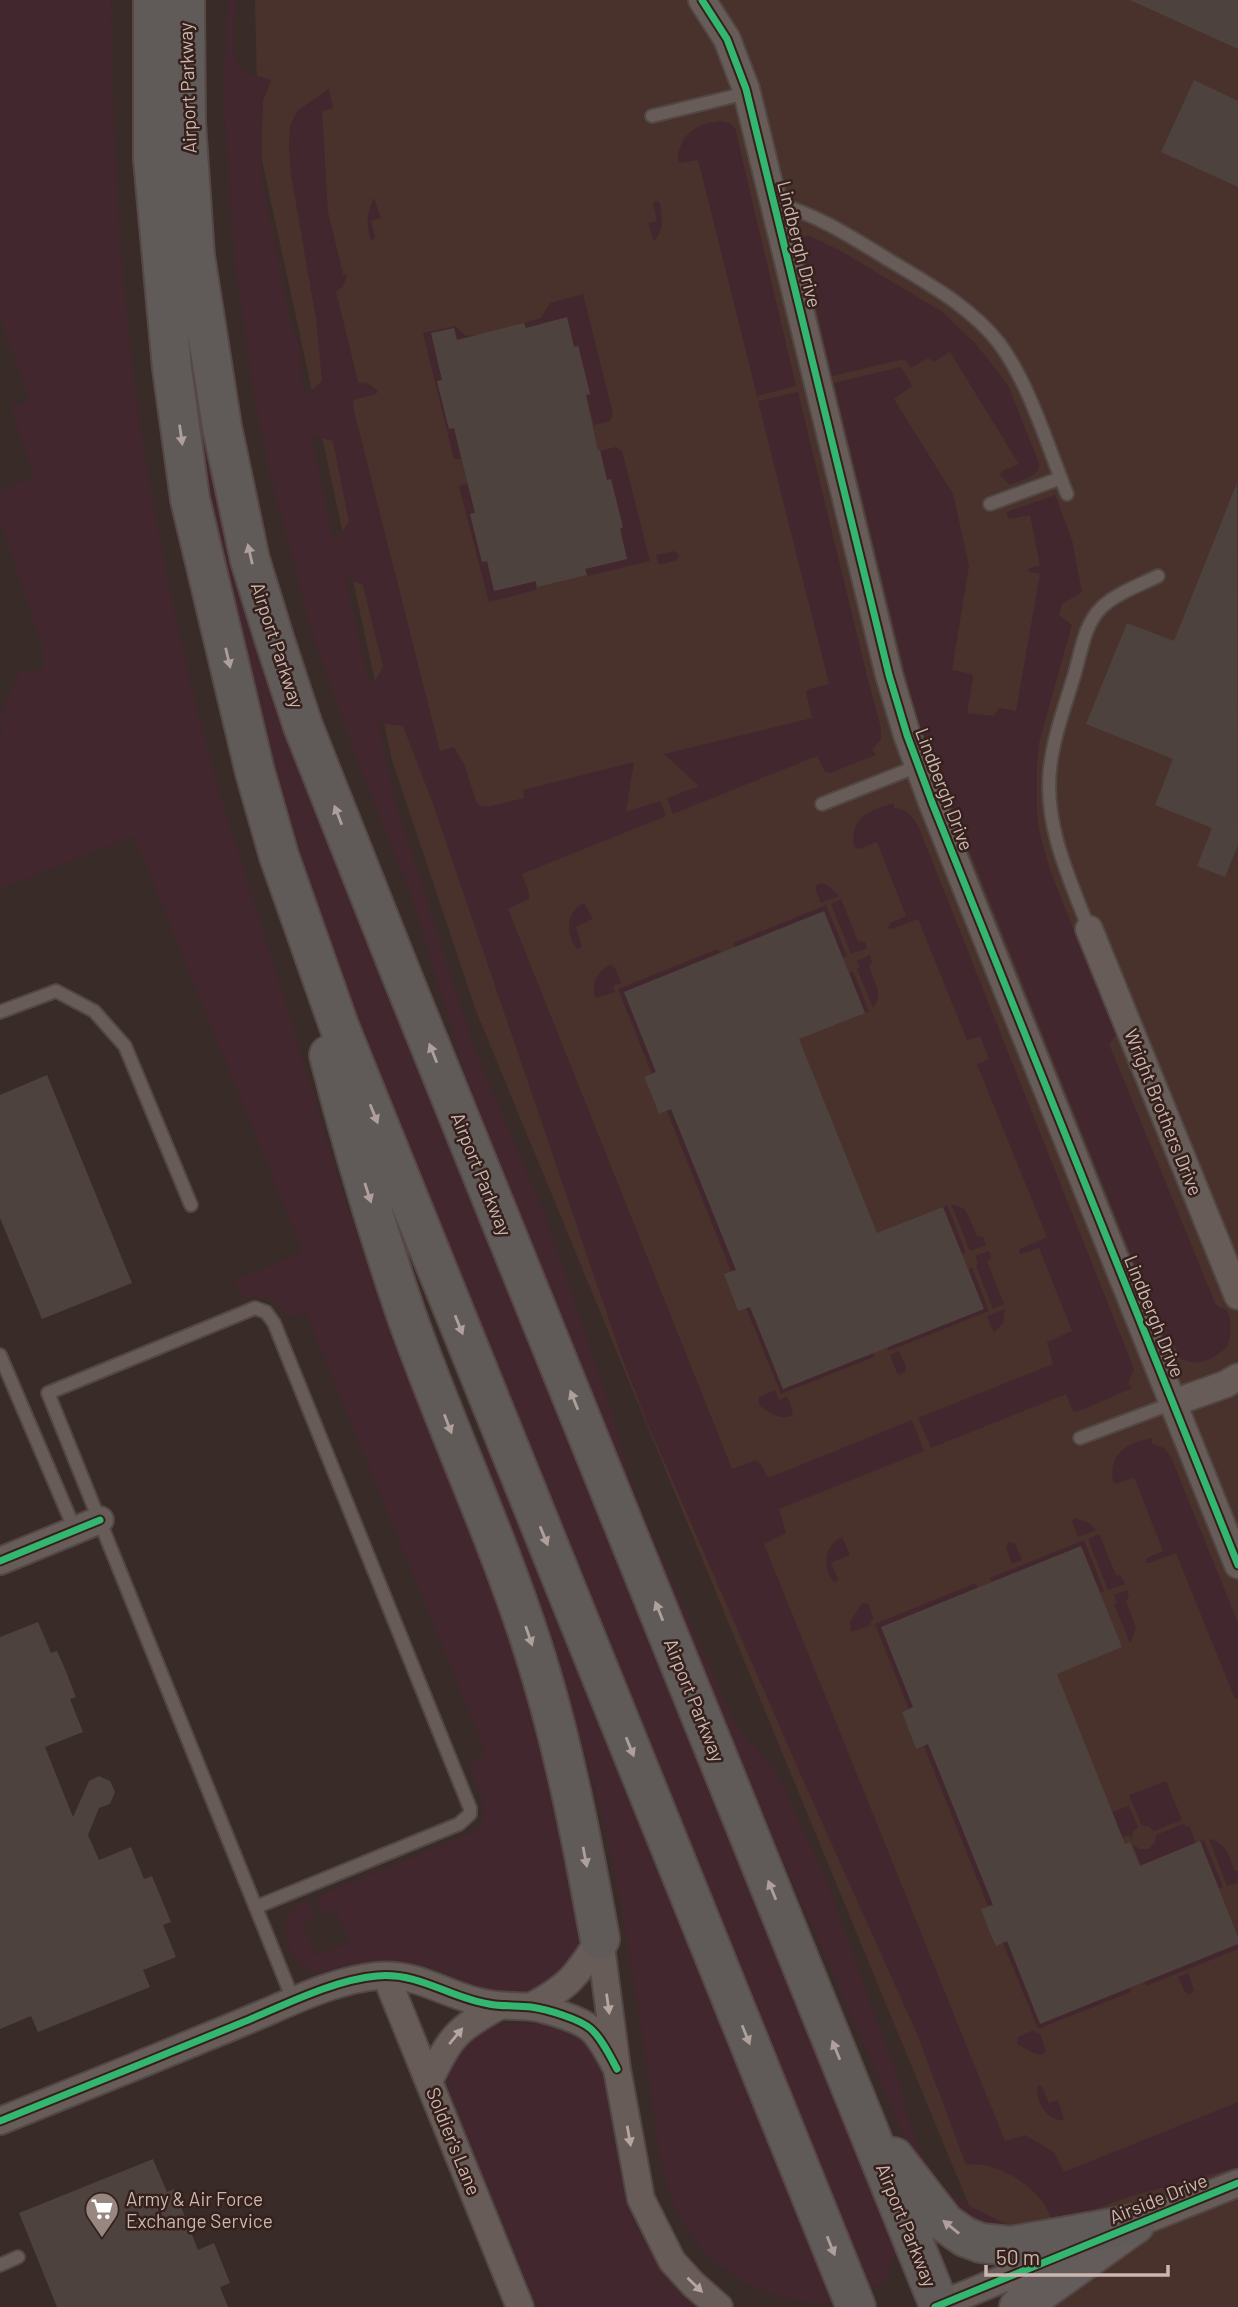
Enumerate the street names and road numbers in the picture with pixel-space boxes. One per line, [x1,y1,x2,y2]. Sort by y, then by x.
street label: Airport Parkway [173,22,201,154]
street label: Lindbergh Drive [773,178,827,310]
street label: Airport Parkway [247,579,309,711]
street label: Lindbergh Drive [911,724,979,854]
street label: Wright Brothers Drive [1120,1025,1208,1199]
street label: Airport Parkway [447,1109,517,1239]
street label: Lindbergh Drive [1120,1252,1190,1380]
street label: Airport Parkway [660,1635,730,1765]
street label: Soldier's Lane [422,2084,486,2198]
street label: Airport Parkway [872,2160,942,2290]
street label: Airside Drive [1106,2168,1210,2228]

